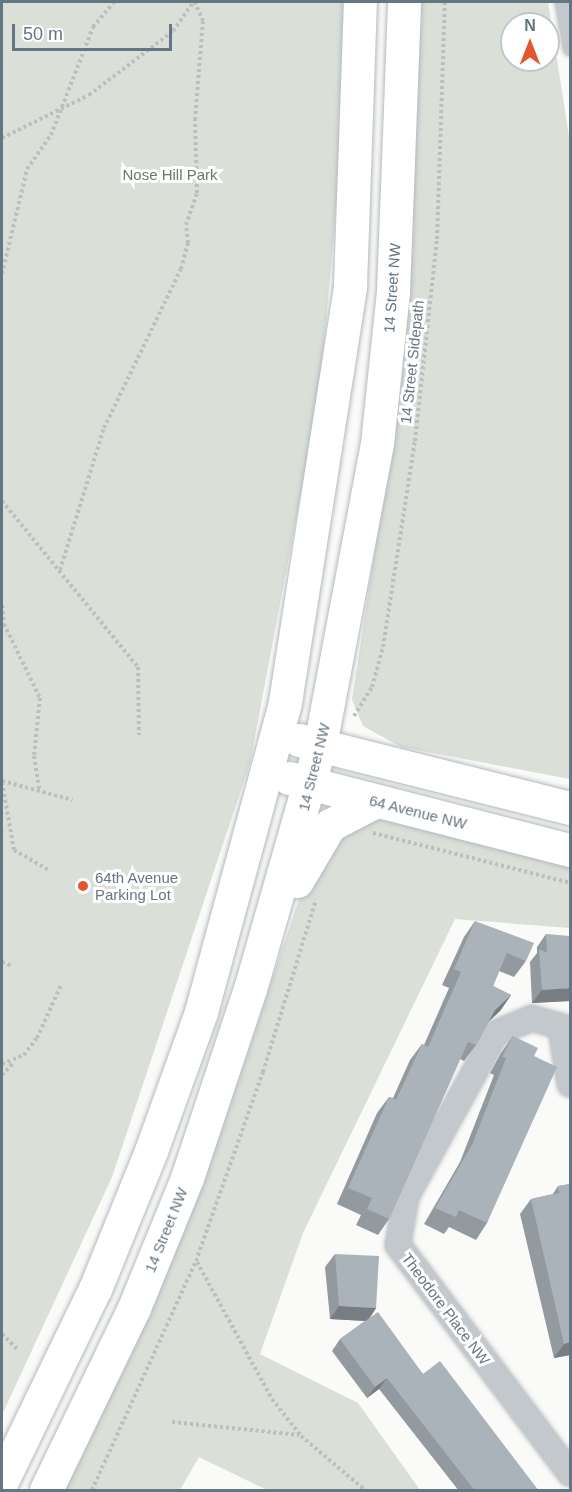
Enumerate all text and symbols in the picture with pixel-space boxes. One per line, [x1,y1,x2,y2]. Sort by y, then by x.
scale bar [15,12,176,50]
north arrow [500,12,560,72]
text: N [524,17,536,34]
text: 50 m [23,24,63,44]
park label: Nose Hill Park [122,166,218,184]
street label: 14 Street NW [380,242,404,334]
street label: 14 Street Sidepath [397,299,427,425]
street label: 14 Street NW [294,721,334,813]
street label: 64 Avenue NW [367,791,469,833]
place label: 64th Avenue Parking Lot [95,868,179,903]
marker: 64th Avenue Parking Lot [76,879,90,893]
street label: 14 Street NW [141,1185,191,1275]
street label: Theodore Place NW [398,1250,494,1368]

